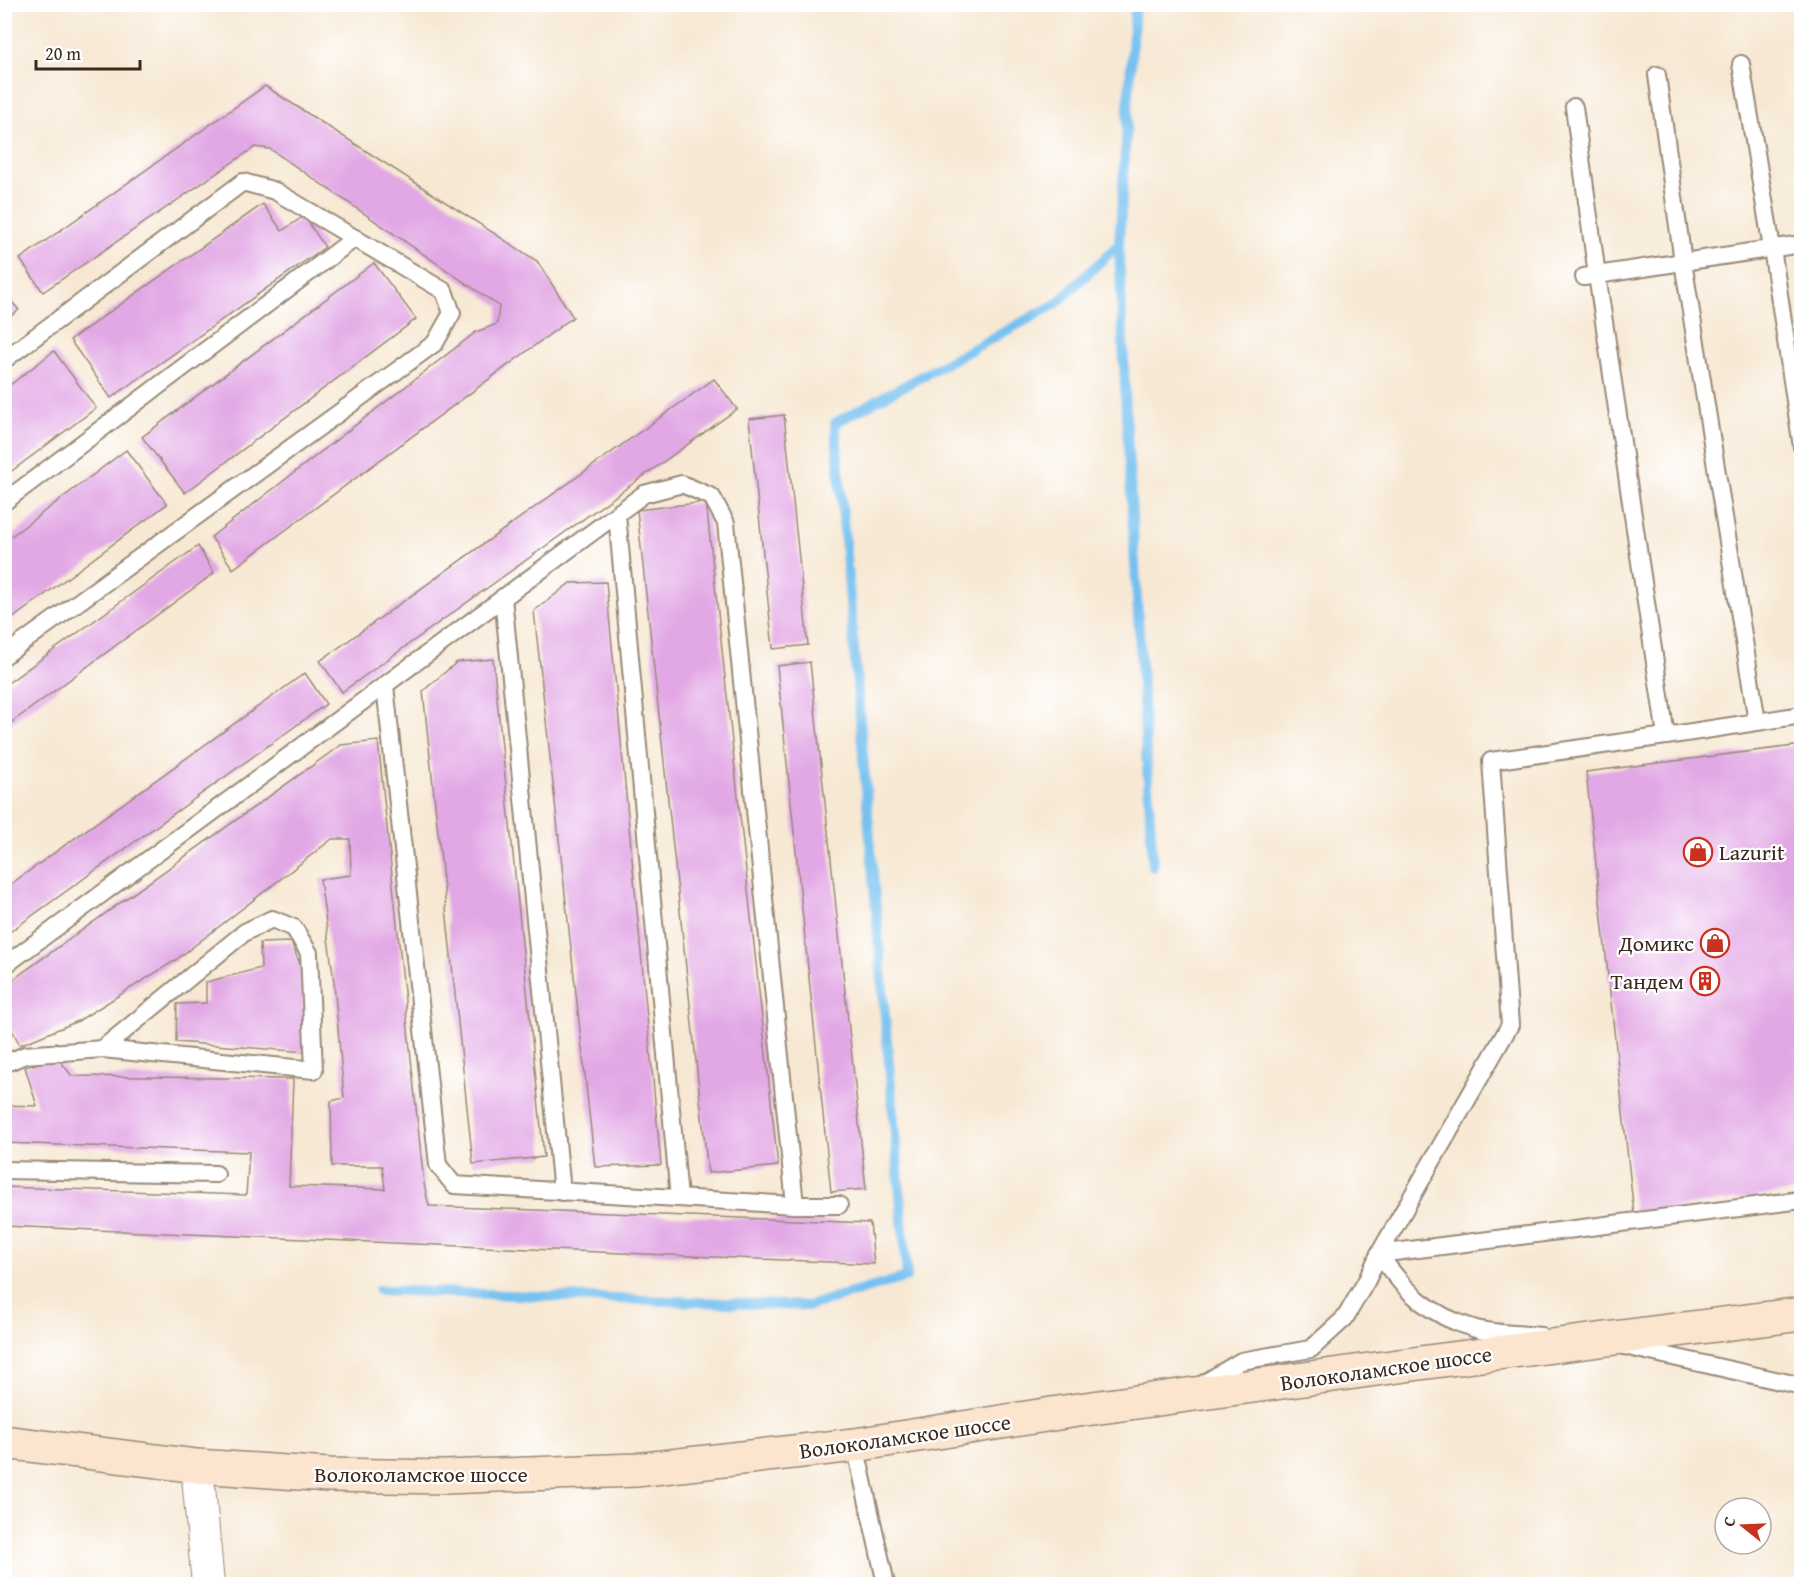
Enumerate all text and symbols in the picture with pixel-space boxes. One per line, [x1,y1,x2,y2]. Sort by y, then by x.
scale bar [36,33,140,71]
text: 20 m [45,40,81,67]
shop icon: Lazurit [1682,836,1714,868]
place label: Lazurit [1719,836,1785,868]
place label: Домикс [1618,927,1694,959]
shop icon: Домикс [1699,927,1731,959]
place label: Тандем [1610,965,1684,997]
building icon: Тандем [1689,965,1721,997]
street label: Волоколамское шоссе [1278,1337,1494,1399]
street label: Волоколамское шоссе [797,1405,1013,1467]
street label: Волоколамское шоссе [314,1458,528,1490]
north arrow [1713,1496,1773,1556]
text: С [1716,1513,1742,1529]

